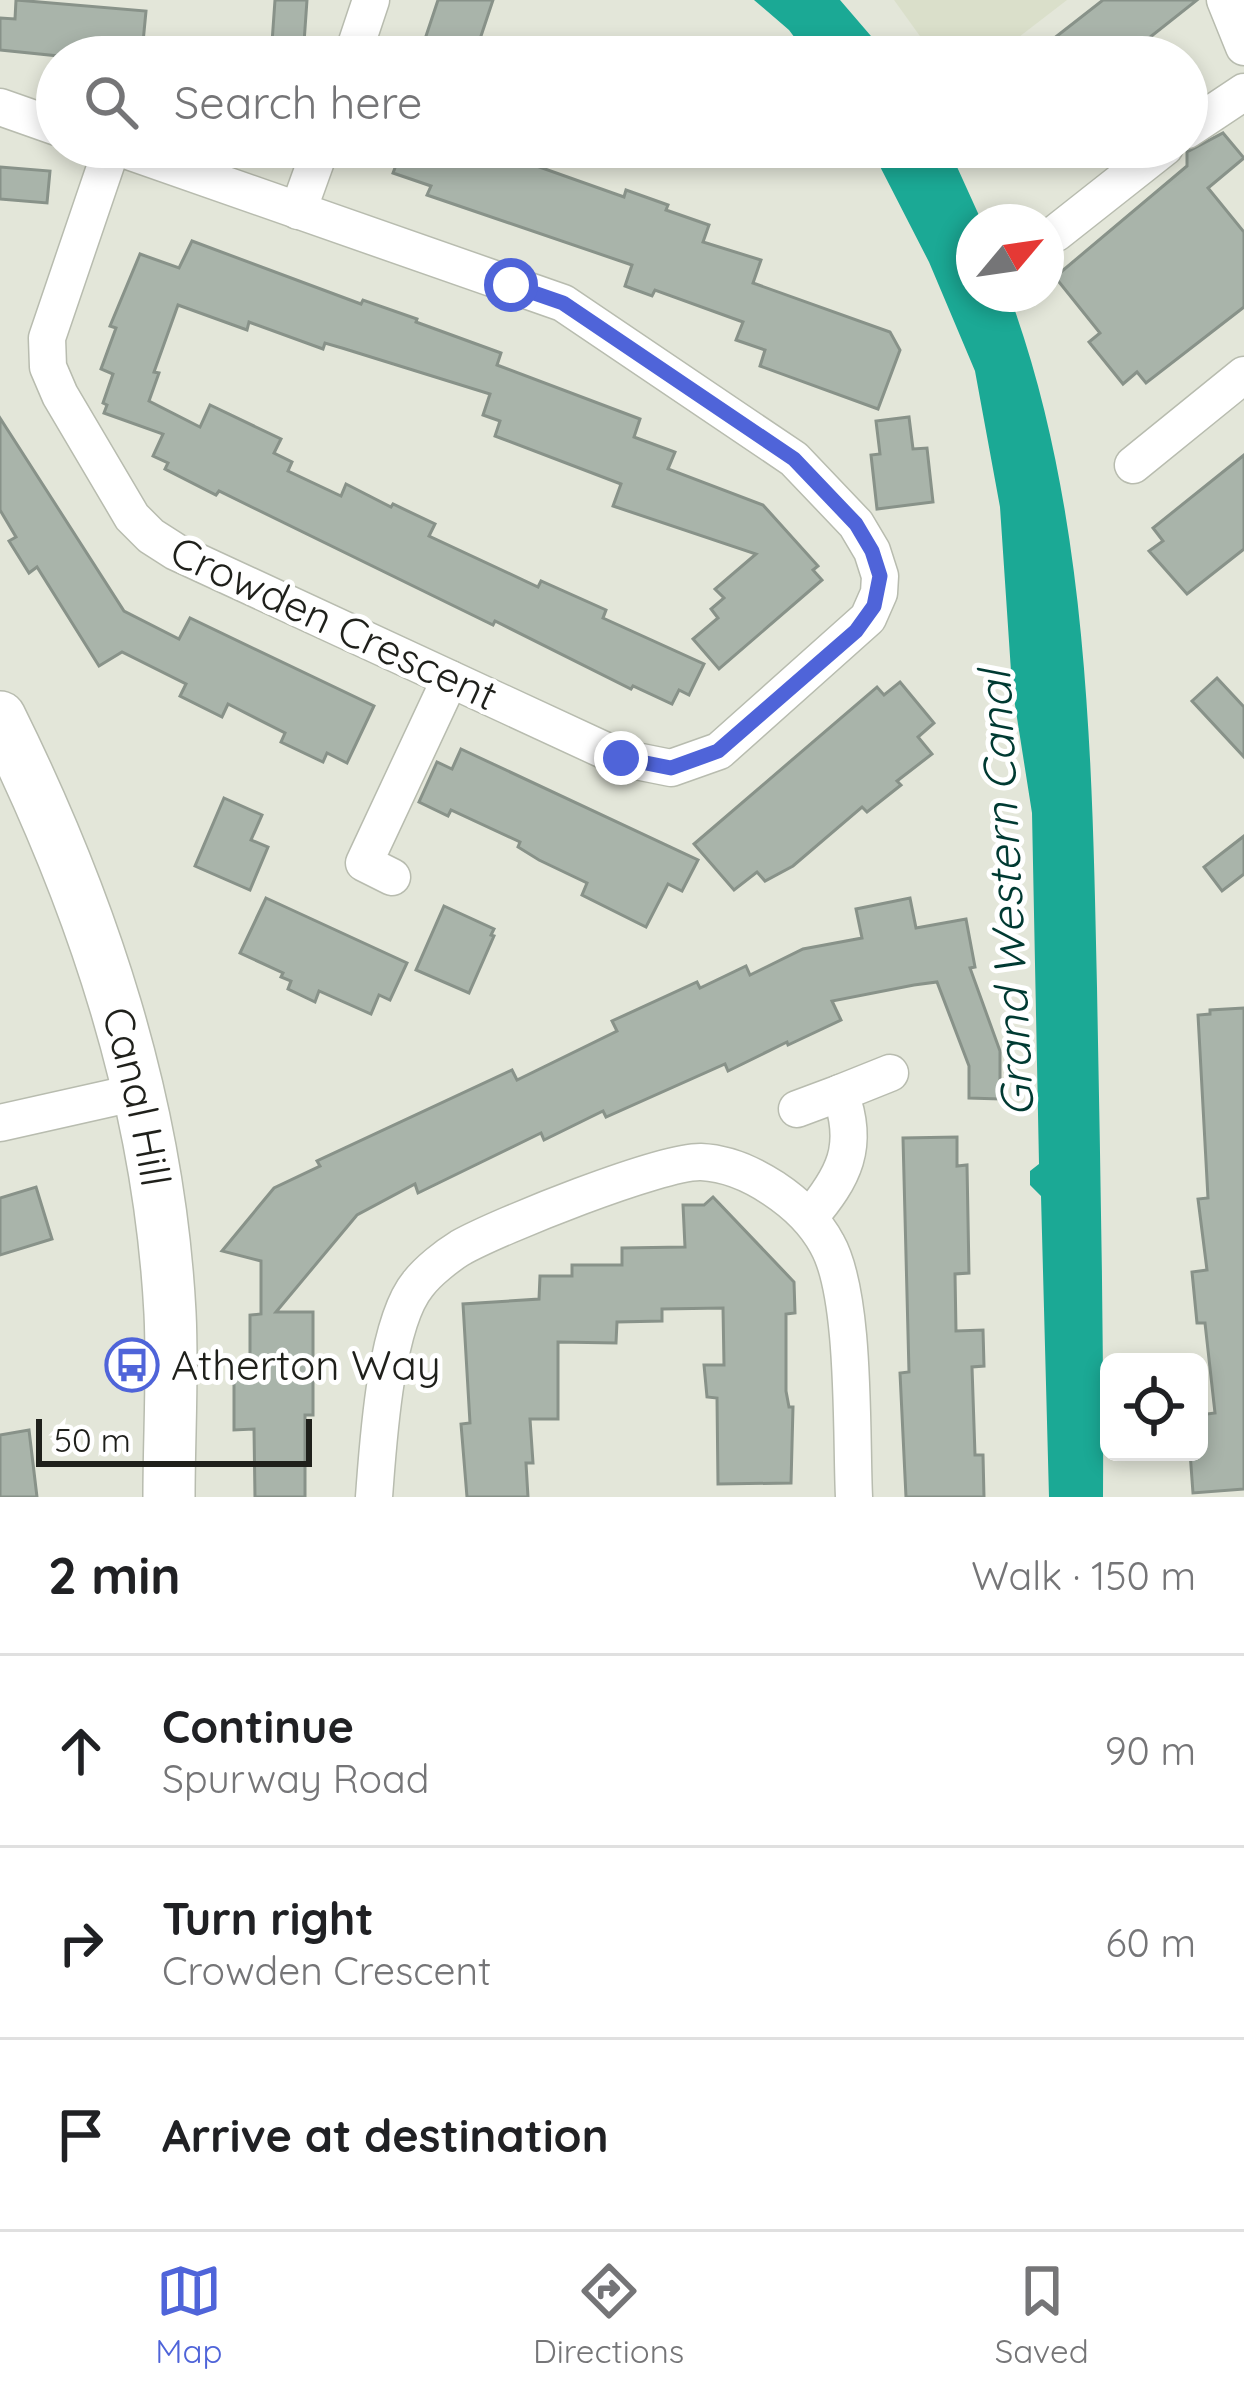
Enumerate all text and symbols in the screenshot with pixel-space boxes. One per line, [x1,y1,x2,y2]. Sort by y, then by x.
search box [36,36,1208,168]
icon: search [78,69,144,135]
text: Search here [174,74,422,130]
north arrow [956,204,1064,312]
route start [484,258,538,312]
street label: Crowden Crescent [162,524,506,722]
water label: Grand Western Canal [965,665,1045,1119]
route end [594,731,648,785]
street label: Canal Hill [91,1001,183,1190]
bus stop icon: Atherton Way [104,1337,160,1393]
place label: Atherton Way [171,1338,441,1391]
map controls [1100,1353,1208,1461]
button: locate [1100,1353,1208,1461]
scale bar [36,1413,312,1466]
text: 50 m [54,1419,131,1460]
text: 2 min [48,1543,181,1607]
text: Walk · 150 m [971,1551,1196,1600]
text: Continue [162,1698,354,1754]
icon: ahead [48,1718,114,1784]
text: 90 m [1105,1726,1196,1775]
text: Spurway Road [162,1754,429,1803]
text: Turn right [162,1890,374,1946]
icon: right [48,1910,114,1976]
text: 60 m [1106,1918,1196,1967]
text: Crowden Crescent [162,1946,491,1995]
icon: arrive [48,2102,114,2168]
text: Arrive at destination [162,2107,608,2163]
tab: Map [155,2258,223,2371]
tab: Directions [533,2258,684,2371]
tab: Saved [995,2258,1089,2371]

